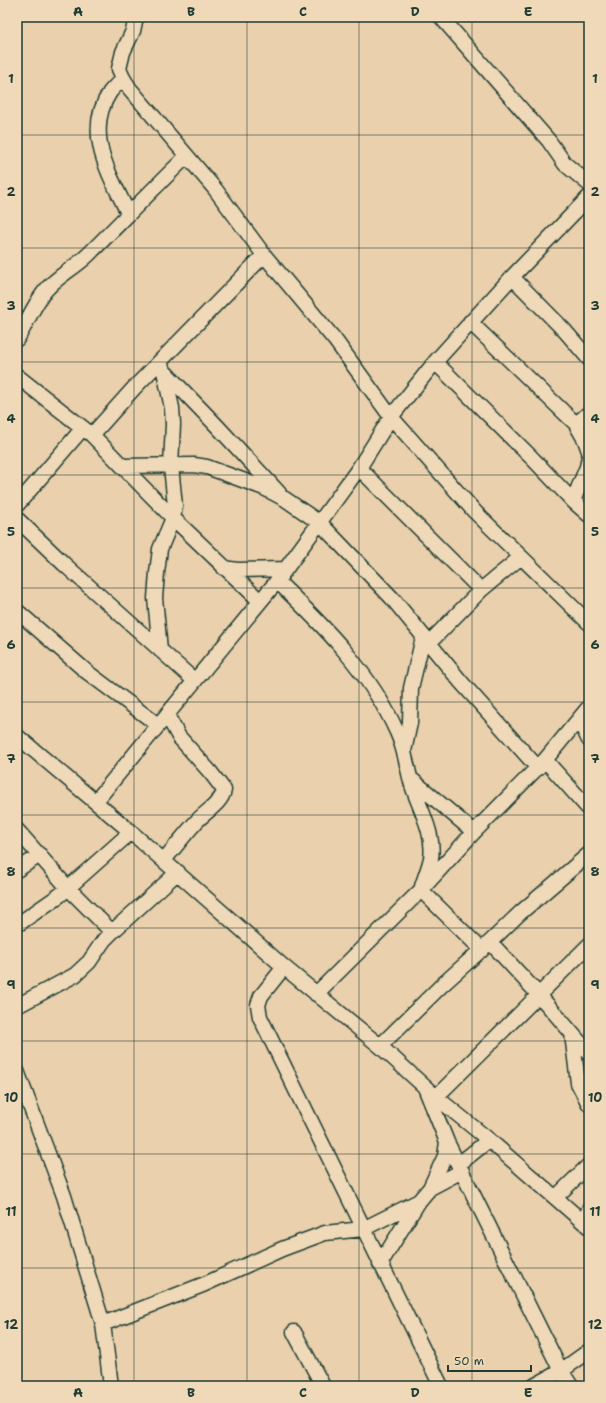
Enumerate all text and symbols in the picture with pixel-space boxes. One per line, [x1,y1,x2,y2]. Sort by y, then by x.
text: A [73,3,83,20]
text: B [187,3,195,20]
text: C [299,3,307,20]
text: D [410,3,420,20]
text: E [524,3,533,20]
text: 1 [8,70,14,87]
text: 1 [592,70,598,87]
text: 2 [6,183,16,200]
text: 2 [590,183,600,200]
text: 3 [6,297,16,314]
text: 3 [590,297,600,314]
text: 4 [6,410,16,427]
text: 4 [590,410,600,427]
text: 5 [7,523,15,540]
text: 5 [591,523,599,540]
text: 6 [6,636,16,653]
text: 6 [590,636,600,653]
text: 7 [6,750,16,767]
text: 7 [590,750,600,767]
text: 8 [6,863,16,880]
text: 8 [590,863,600,880]
text: 9 [6,976,16,993]
text: 9 [590,976,600,993]
text: 10 [4,1089,18,1106]
text: 10 [588,1089,602,1106]
text: 11 [5,1203,17,1220]
text: 11 [589,1203,601,1220]
text: 12 [4,1316,18,1333]
text: 12 [588,1316,602,1333]
scale bar [448,1347,531,1373]
text: 50 m [454,1353,484,1369]
text: A [73,1384,83,1401]
text: B [187,1384,195,1401]
text: C [299,1384,307,1401]
text: D [410,1384,420,1401]
text: E [524,1384,533,1401]

